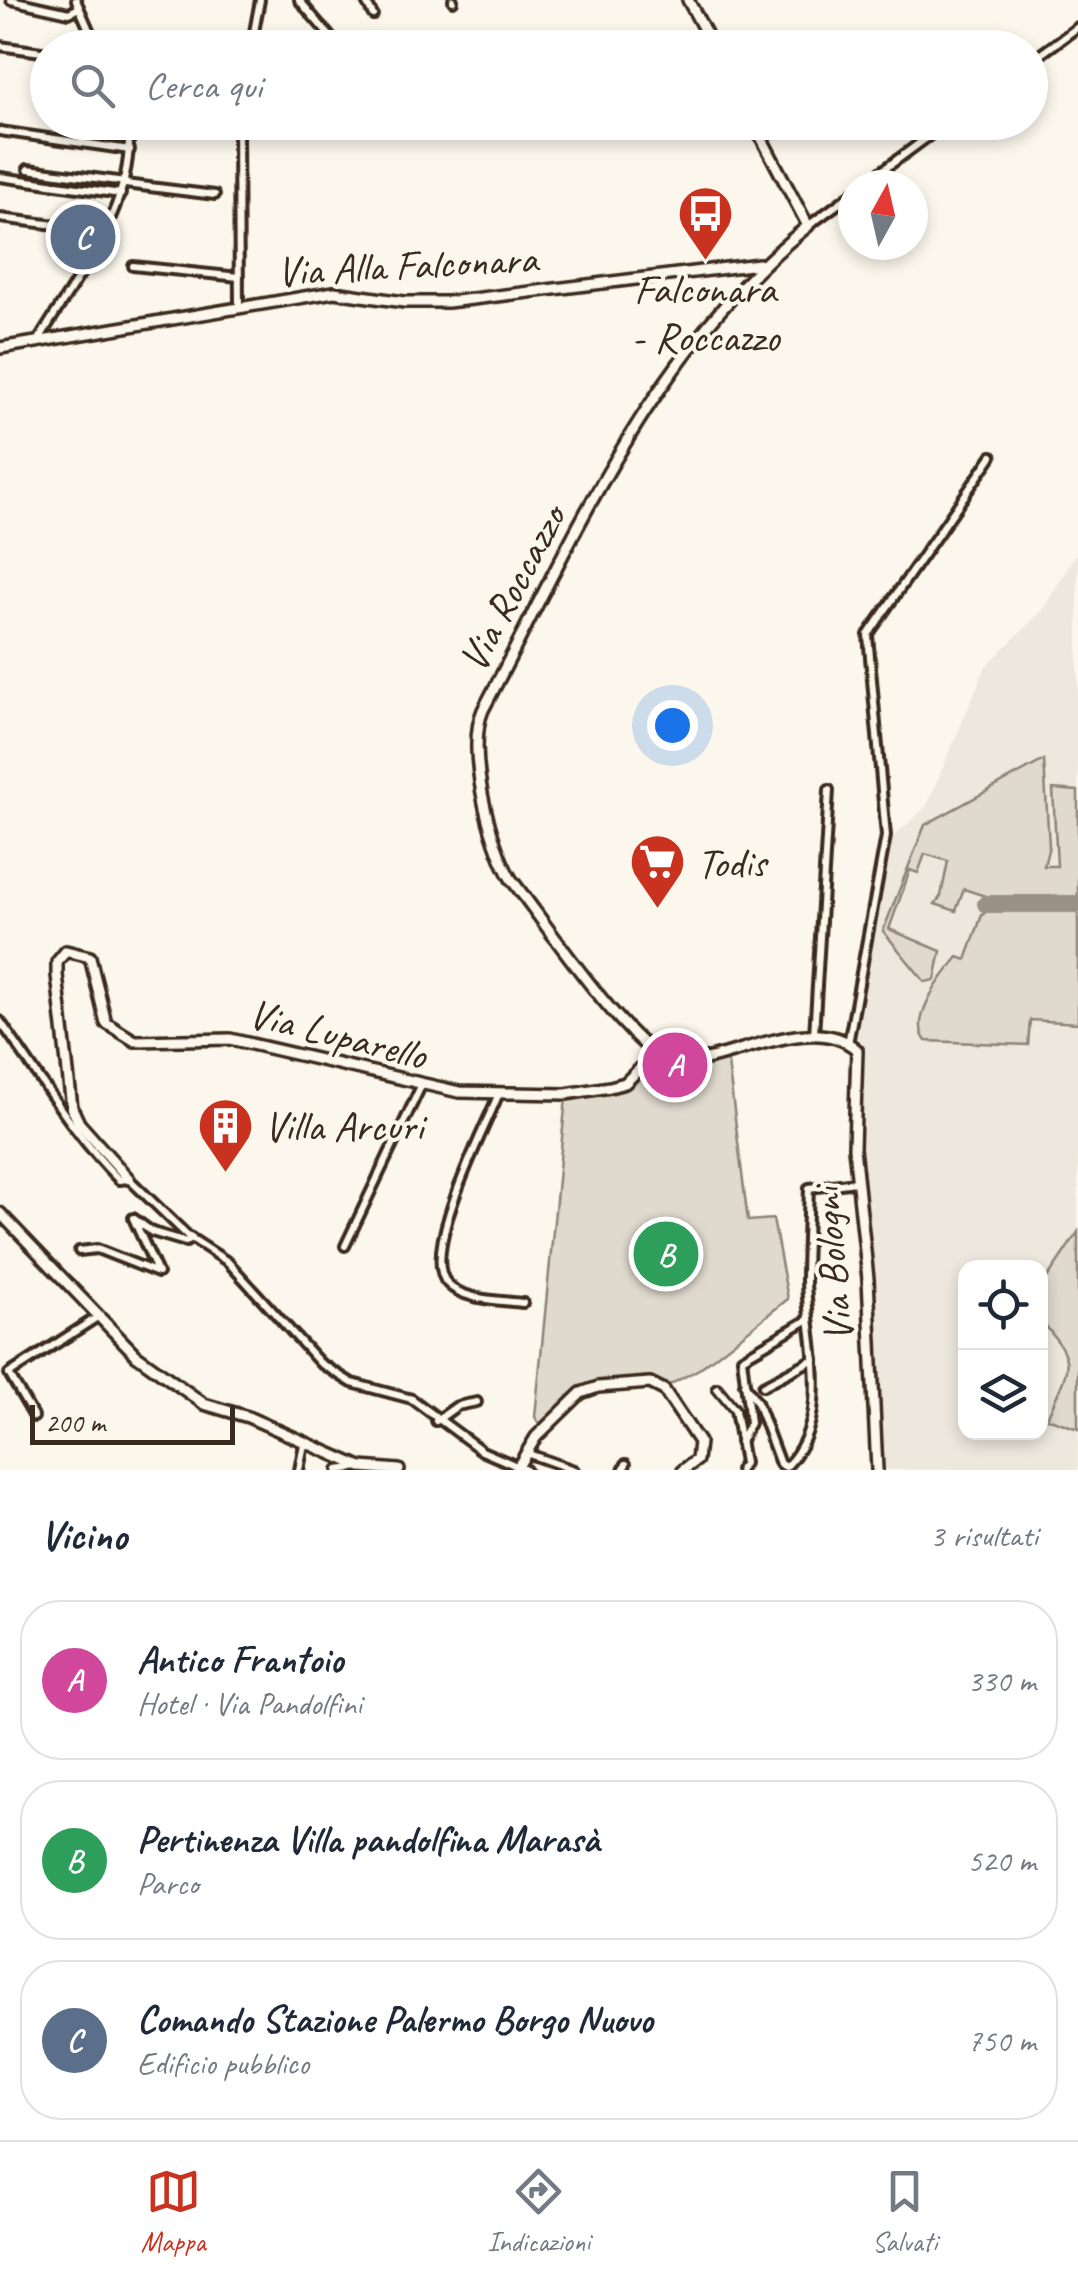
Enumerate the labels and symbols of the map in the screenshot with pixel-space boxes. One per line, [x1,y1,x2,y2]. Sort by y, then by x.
north arrow [838,170,928,260]
bus stop icon: Falconara - Roccazzo [675,183,735,262]
pin: C [51,200,116,274]
street label: Via Alla Falconara [276,232,541,299]
place label: Falconara - Roccazzo [631,263,781,364]
street label: Via Roccazzo [447,493,580,681]
your location [647,700,698,751]
supermarket icon: Todis [628,832,688,911]
place label: Todis [697,837,770,890]
street label: Via Luparello [243,987,434,1083]
pin: A [642,1028,708,1102]
building icon: Villa Arcuri [195,1095,255,1174]
place label: Villa Arcuri [264,1100,428,1153]
street label: Via Bologni [799,1180,866,1345]
pin: B [634,1216,698,1292]
scale bar [30,1400,235,1444]

